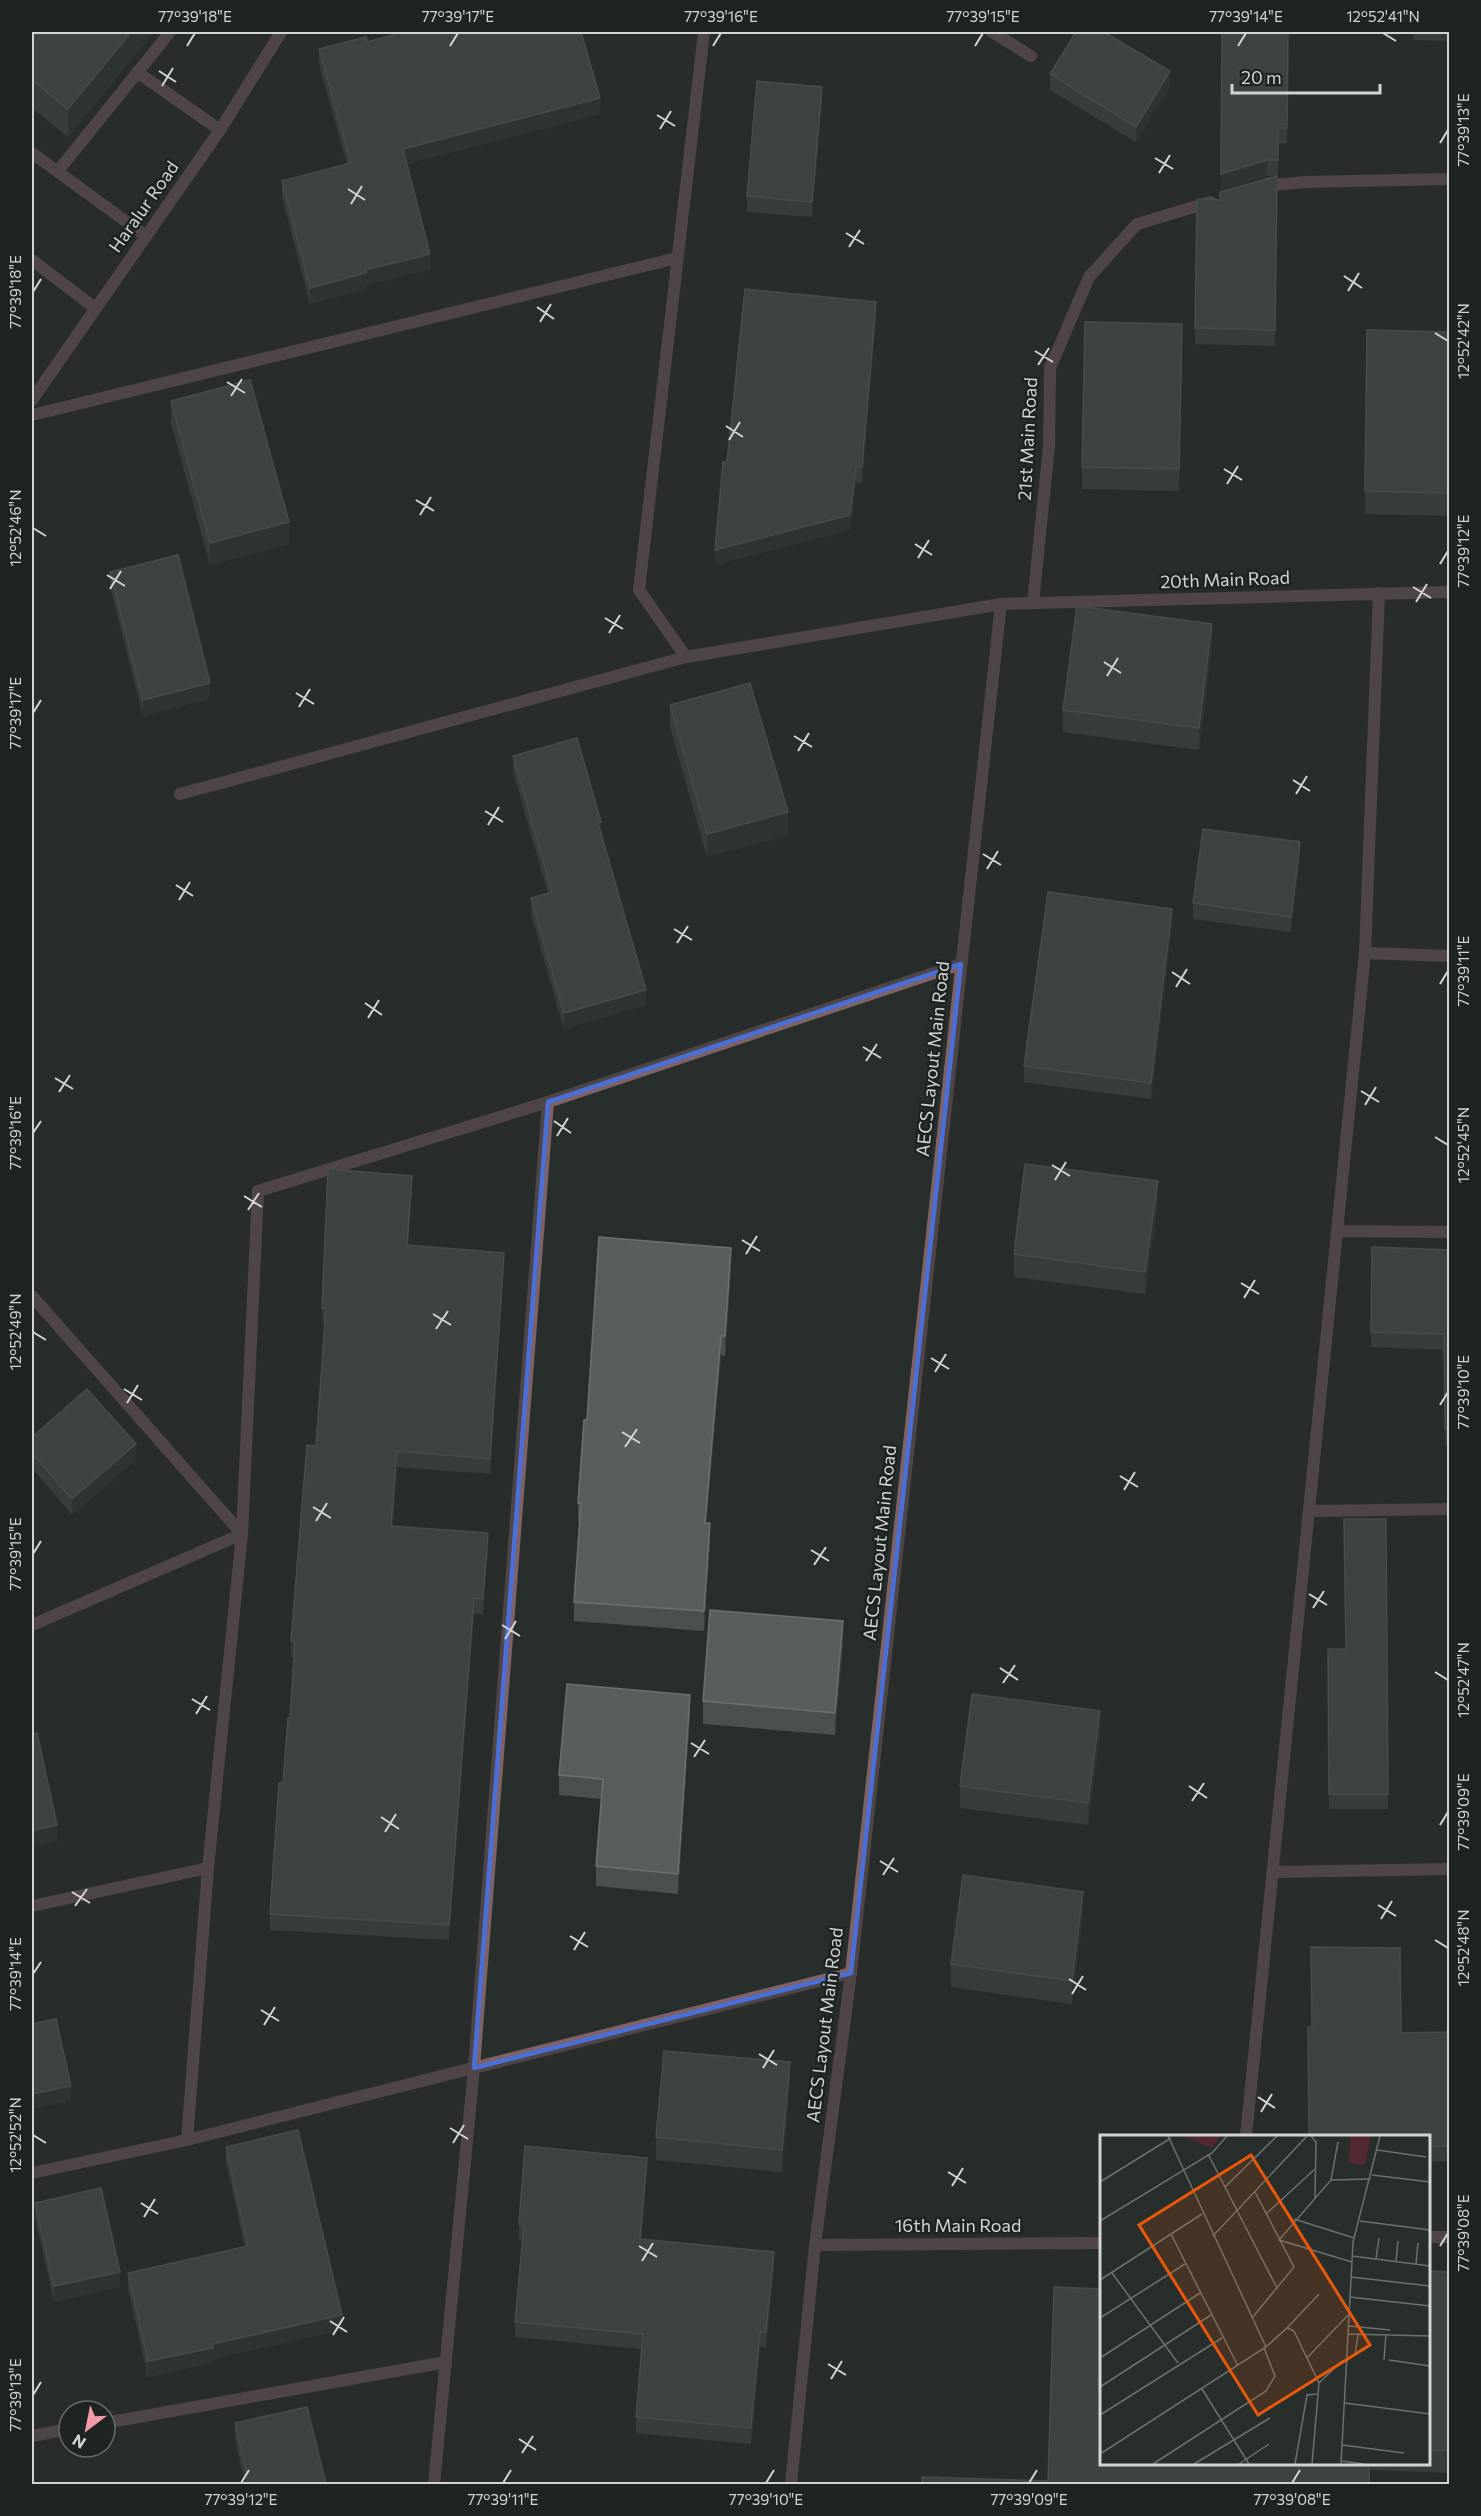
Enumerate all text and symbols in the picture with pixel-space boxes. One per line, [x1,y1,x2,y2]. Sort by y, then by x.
text: 77°39'18"E [158,7,232,25]
text: 77°39'17"E [422,7,494,25]
text: 77°39'16"E [684,7,758,25]
text: 77°39'15"E [946,7,1020,25]
text: 77°39'14"E [1209,7,1283,25]
text: 12°52'41"N [1346,7,1420,25]
scale bar [1232,57,1380,95]
text: 20 m [1241,66,1282,88]
text: 77°39'13"E [1454,93,1472,167]
street label: Haralur Road [104,156,183,256]
text: 77°39'18"E [6,255,24,329]
text: 12°52'42"N [1454,303,1472,379]
street label: 21st Main Road [1013,377,1041,501]
text: 12°52'46"N [6,490,24,566]
text: 77°39'12"E [1454,514,1472,587]
street label: 20th Main Road [1160,566,1290,592]
text: 77°39'17"E [6,677,24,749]
text: 77°39'11"E [1454,935,1472,1007]
street label: AECS Layout Main Road [911,960,953,1158]
text: 77°39'16"E [6,1096,24,1170]
text: 12°52'45"N [1454,1107,1472,1183]
text: 12°52'49"N [6,1294,24,1370]
text: 77°39'10"E [1454,1355,1472,1429]
street label: AECS Layout Main Road [858,1444,900,1642]
text: 77°39'15"E [6,1517,24,1591]
text: 12°52'47"N [1454,1642,1472,1718]
text: 77°39'09"E [1454,1773,1472,1851]
text: 12°52'48"N [1454,1910,1472,1986]
street label: AECS Layout Main Road [801,1926,847,2124]
text: 77°39'14"E [6,1937,24,2011]
text: 12°52'52"N [6,2097,24,2173]
inset map [1100,2135,1430,2465]
text: 77°39'08"E [1454,2194,1472,2272]
street label: 16th Main Road [895,2214,1021,2236]
text: 77°39'13"E [6,2358,24,2432]
north arrow [57,2399,117,2459]
text: N [69,2431,89,2453]
text: 77°39'12"E [205,2490,278,2508]
text: 77°39'11"E [467,2490,539,2508]
text: 77°39'10"E [729,2490,803,2508]
text: 77°39'09"E [990,2490,1068,2508]
text: 77°39'08"E [1253,2490,1331,2508]

